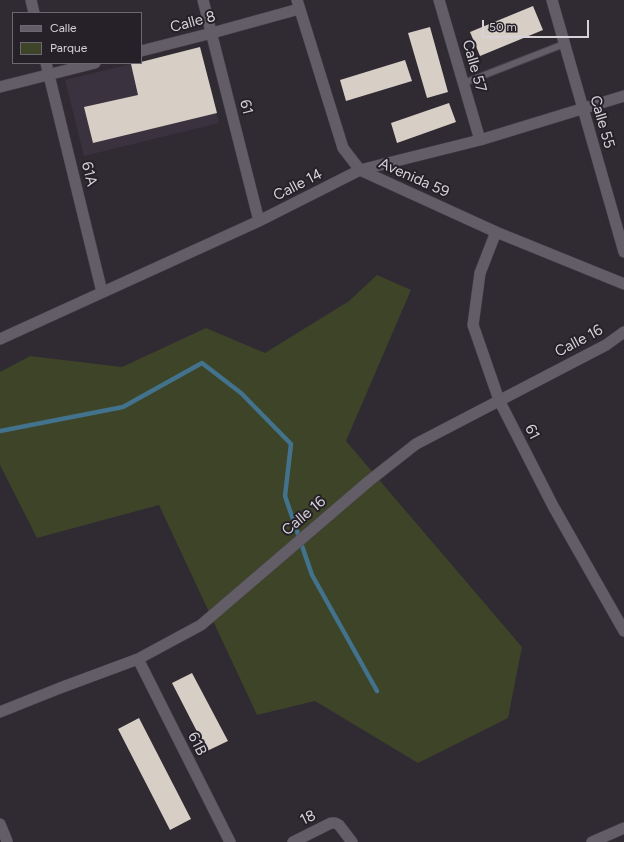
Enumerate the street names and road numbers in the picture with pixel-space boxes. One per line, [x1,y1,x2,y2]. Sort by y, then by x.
street label: Calle 8 [168,7,218,37]
street label: Calle 57 [458,38,490,94]
street label: Calle 55 [586,93,618,151]
street label: 61 [235,98,257,116]
street label: Avenida 59 [376,155,452,201]
street label: 61A [77,160,101,188]
street label: Calle 14 [271,165,325,205]
street label: Calle 16 [552,321,606,361]
street label: 61 [521,421,543,443]
street label: Calle 16 [278,493,330,539]
street label: 61B [184,729,210,759]
street label: 18 [297,807,319,829]

